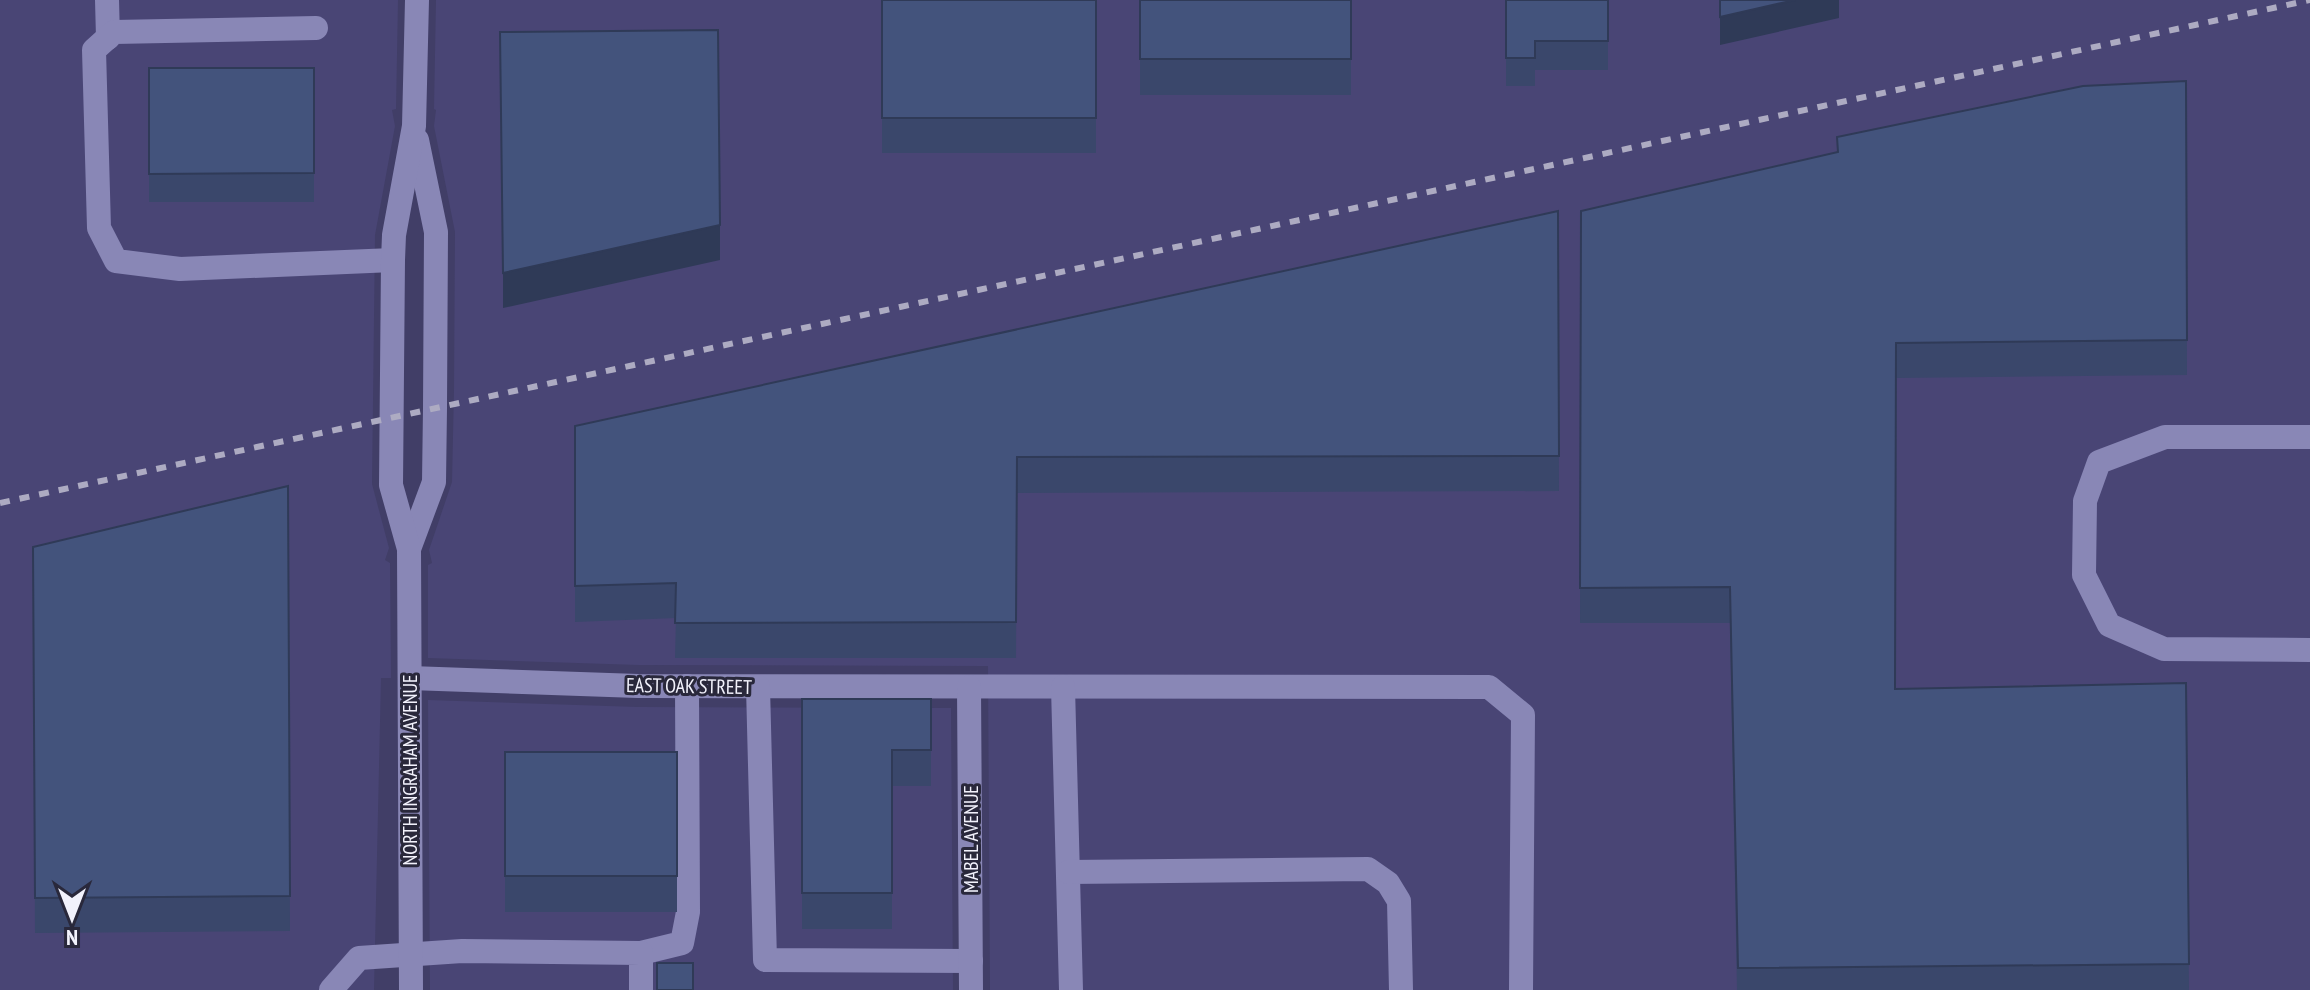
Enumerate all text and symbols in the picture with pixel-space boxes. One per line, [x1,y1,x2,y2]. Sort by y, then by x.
street label: EAST OAK STREET [626,672,752,700]
street label: NORTH INGRAHAM AVENUE [397,674,423,866]
street label: MABEL AVENUE [958,785,984,893]
north arrow [32,878,112,958]
text: N [66,924,78,952]

